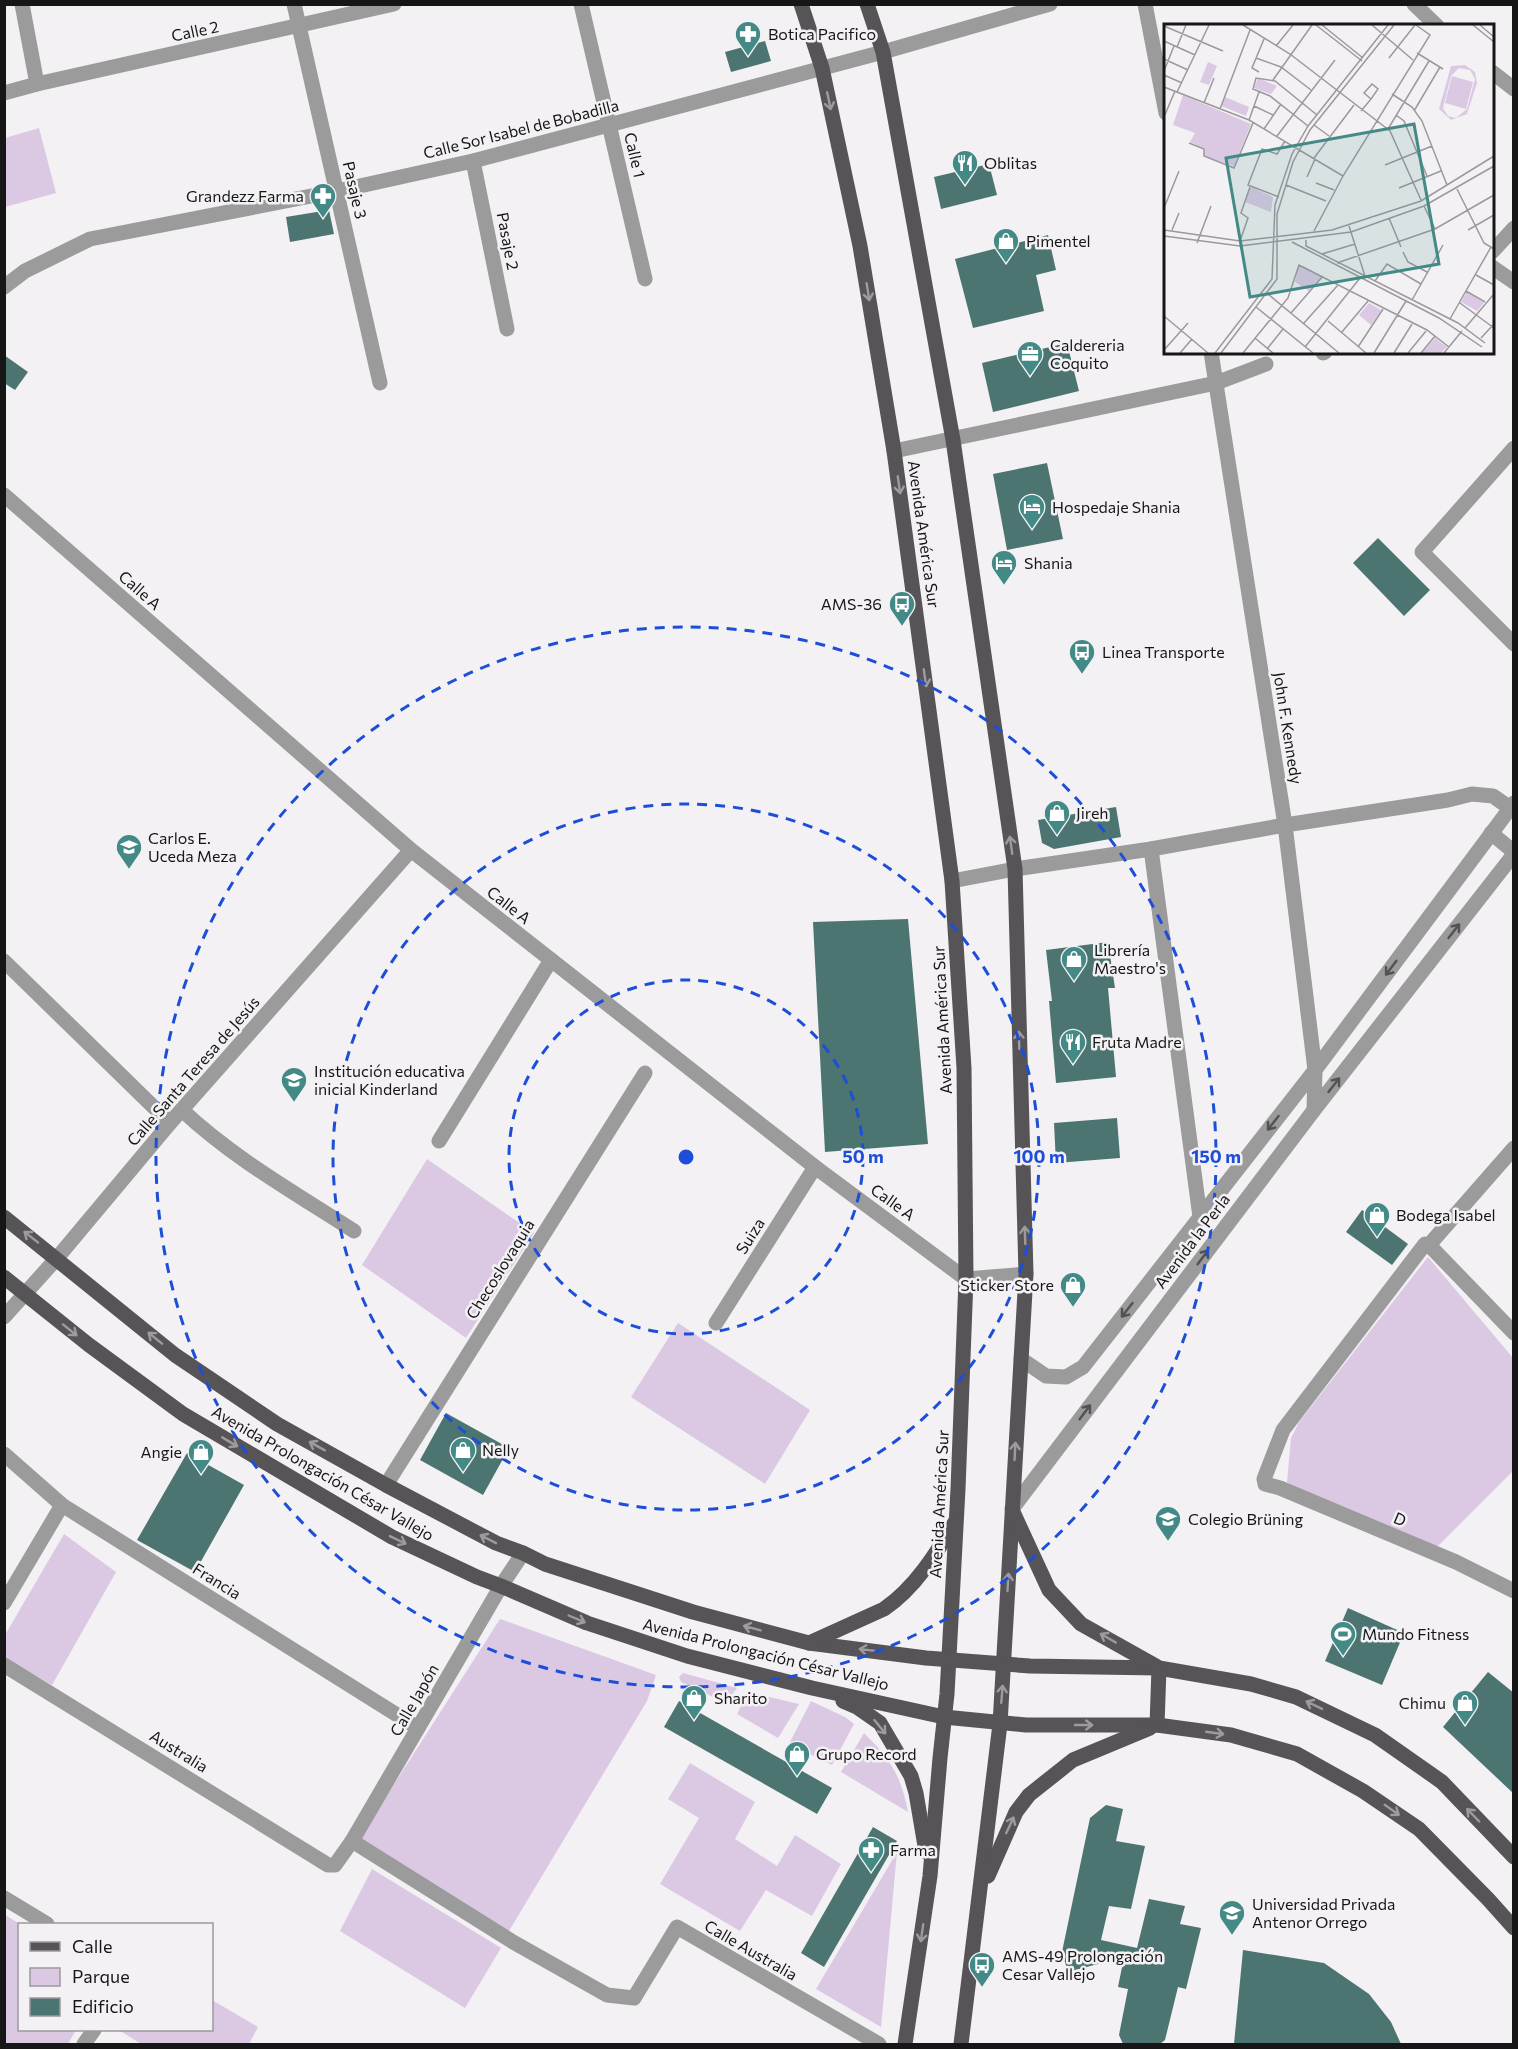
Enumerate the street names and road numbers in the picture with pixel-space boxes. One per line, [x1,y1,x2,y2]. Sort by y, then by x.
street label: Calle 2 [170,16,220,45]
street label: Calle Sor Isabel de Bobadilla [421,95,621,162]
street label: Calle 1 [621,130,650,179]
street label: Pasaje 3 [340,159,371,221]
street label: Pasaje 2 [494,210,523,272]
street label: Avenida América Sur [905,459,944,609]
street label: Calle A [115,566,165,613]
street label: John F. Kennedy [1270,671,1307,785]
street label: Calle A [484,882,535,927]
street label: Avenida América Sur [928,945,955,1095]
street label: Calle Santa Teresa de Jesús [122,992,263,1149]
street label: Calle A [867,1179,919,1224]
street label: Avenida la Perla [1150,1190,1233,1292]
street label: Suiza [731,1214,768,1257]
street label: Checoslovaquia [461,1215,538,1322]
street label: Avenida Prolongación César Vallejo [209,1401,438,1544]
street label: Avenida América Sur [925,1429,952,1579]
street label: D [1391,1507,1409,1530]
street label: Francia [190,1558,245,1603]
street label: Avenida Prolongación César Vallejo [641,1614,891,1693]
street label: Calle Japón [385,1660,442,1739]
street label: Australia [147,1725,212,1776]
street label: Calle Australia [702,1915,801,1984]

